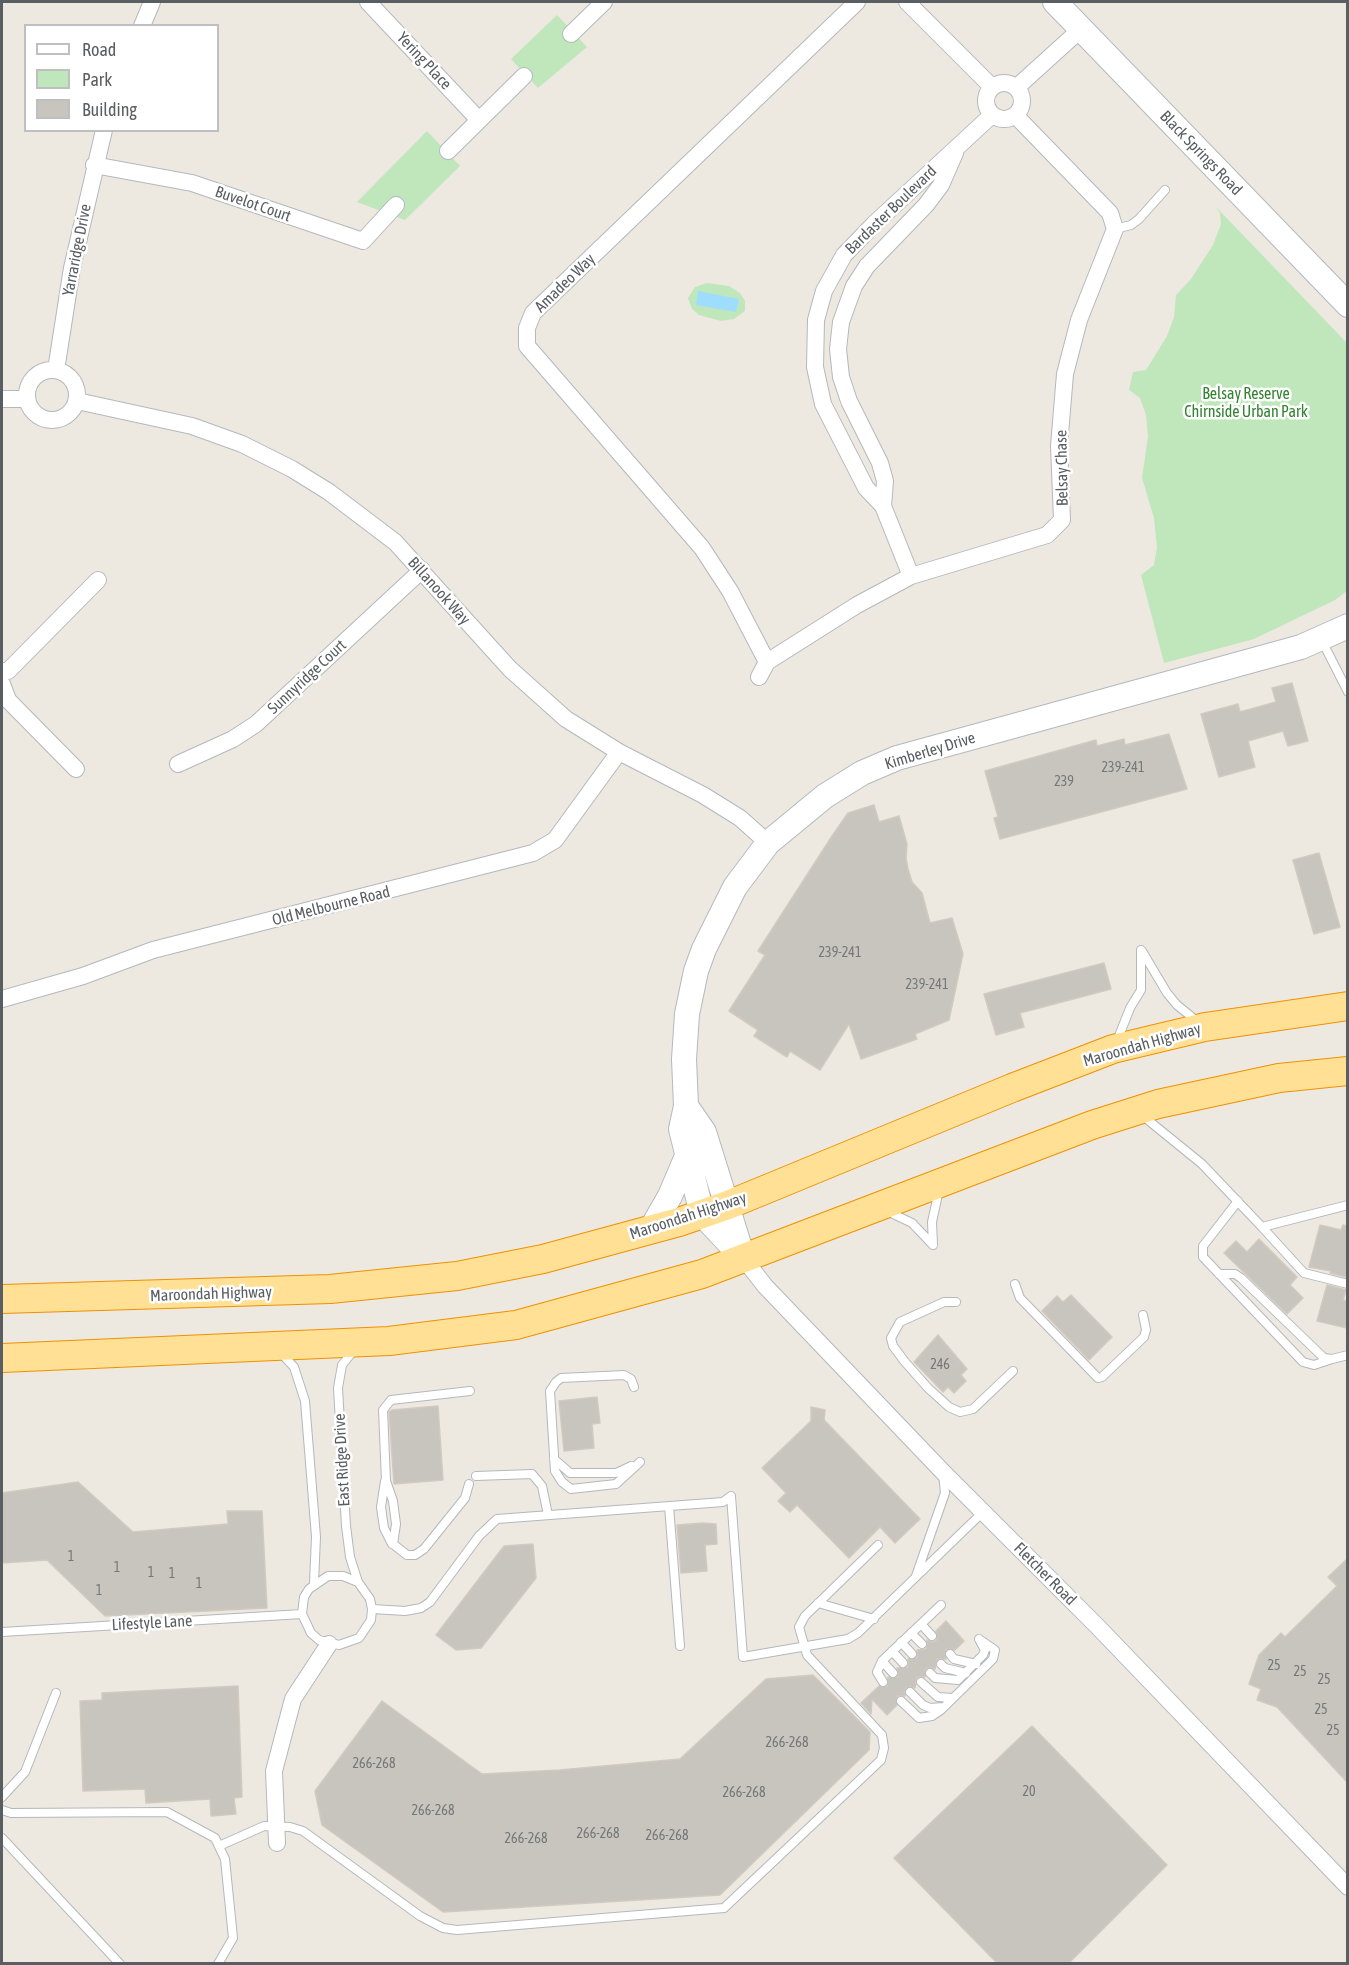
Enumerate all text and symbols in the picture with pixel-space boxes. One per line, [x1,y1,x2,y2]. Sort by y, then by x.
legend [24,24,219,132]
street label: Yering Place [393,28,455,94]
text: Road [82,39,116,60]
text: Park [82,69,112,90]
text: Building [82,99,137,120]
street label: Black Springs Road [1156,107,1246,199]
street label: Bardaster Boulevard [841,162,941,258]
street label: Buvelot Court [213,182,293,226]
street label: Yarraridge Drive [59,202,95,298]
street label: Amadeo Way [531,250,599,316]
park label: Belsay Reserve Chirnside Urban Park [1184,384,1308,422]
street label: Belsay Chase [1052,430,1072,506]
street label: Billanook Way [404,553,474,629]
street label: Sunnyridge Court [264,636,350,718]
street label: Kimberley Drive [882,728,978,774]
house number: 239-241 [1102,760,1144,776]
house number: 239 [1054,774,1074,790]
street label: Old Melbourne Road [270,882,392,930]
house number: 239-241 [819,945,861,961]
house number: 239-241 [906,977,948,993]
street label: Maroondah Highway [1081,1019,1203,1071]
street label: Maroondah Highway [627,1188,749,1244]
street label: Maroondah Highway [150,1282,272,1306]
house number: 246 [930,1357,950,1373]
street label: East Ridge Drive [330,1413,354,1507]
street label: Fletcher Road [1010,1539,1080,1609]
house number: 1 [68,1549,74,1565]
house number: 1 [114,1560,120,1576]
house number: 1 [148,1565,154,1581]
house number: 1 [169,1566,175,1582]
house number: 1 [196,1576,202,1592]
house number: 1 [96,1583,102,1599]
street label: Lifestyle Lane [111,1611,193,1635]
house number: 25 [1267,1658,1281,1674]
house number: 25 [1293,1664,1307,1680]
house number: 25 [1317,1672,1331,1688]
house number: 25 [1314,1702,1328,1718]
house number: 25 [1326,1723,1340,1739]
house number: 266-268 [766,1735,808,1751]
house number: 266-268 [353,1756,395,1772]
house number: 20 [1022,1784,1036,1800]
house number: 266-268 [723,1785,765,1801]
house number: 266-268 [412,1803,454,1819]
house number: 266-268 [577,1826,619,1842]
house number: 266-268 [646,1828,688,1844]
house number: 266-268 [505,1831,547,1847]

